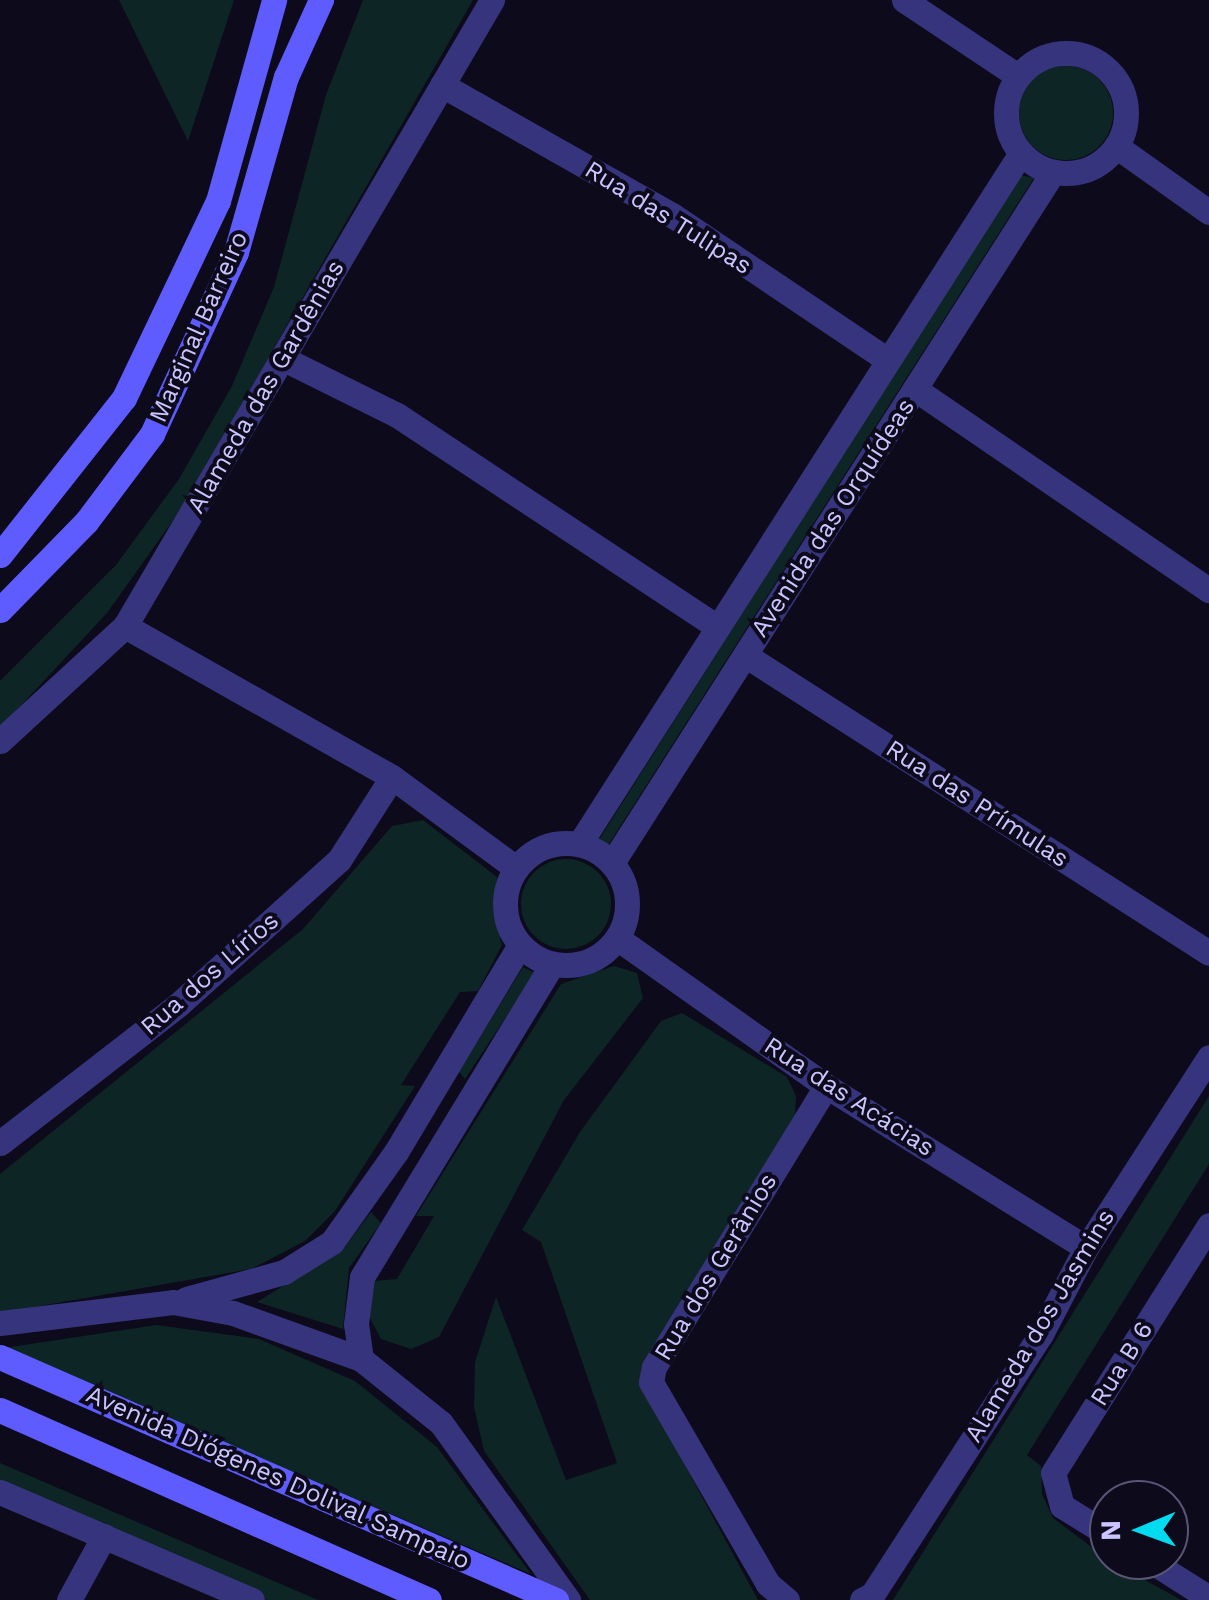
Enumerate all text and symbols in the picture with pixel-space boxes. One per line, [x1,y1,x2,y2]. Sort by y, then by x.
street label: Rua das Tulipas [579,154,757,282]
street label: Marginal Barreiro [143,226,255,428]
street label: Alameda das Gardênias [181,255,351,519]
street label: Avenida das Orquídeas [745,393,921,643]
street label: Rua das Prímulas [880,734,1074,874]
street label: Rua dos Lírios [135,906,285,1042]
street label: Rua das Acácias [758,1030,940,1164]
street label: Rua dos Gerânios [648,1168,784,1366]
street label: Alameda dos Jasmins [958,1204,1122,1448]
street label: Rua B 6 [1084,1316,1160,1412]
street label: Avenida Diógenes Dolival Sampaio [81,1379,475,1577]
north arrow [1089,1480,1189,1580]
text: N [1094,1520,1127,1541]

